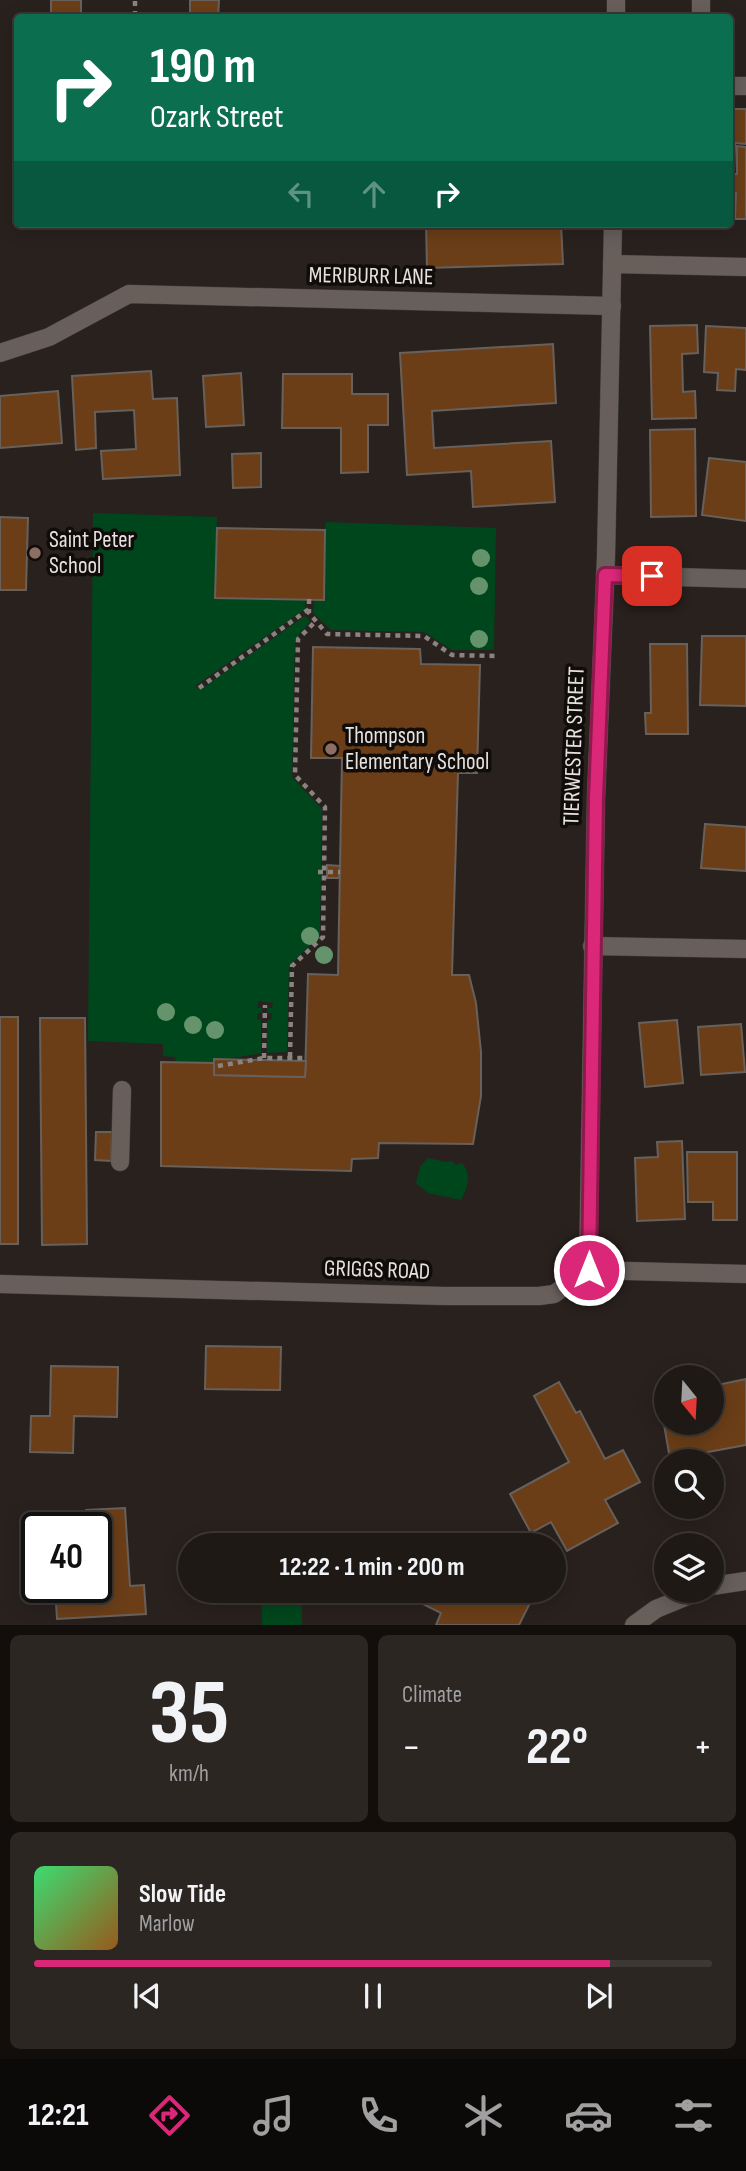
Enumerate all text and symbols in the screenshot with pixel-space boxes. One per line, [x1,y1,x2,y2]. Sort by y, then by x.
text: 190 m [150,38,256,97]
icon: right [35,42,126,133]
text: Ozark Street [150,98,284,137]
icon: left [282,175,320,213]
icon: ahead [355,175,393,213]
icon: right [428,175,466,213]
street label: MERIBURR LANE [308,261,434,291]
place label: Saint Peter School [49,526,135,580]
marker: Saint Peter School [27,545,43,561]
pin [622,546,682,606]
icon: arrive [633,557,671,595]
street label: TIERWESTER STREET [557,666,591,826]
place label: Thompson Elementary School [345,722,489,776]
marker: Thompson Elementary School [323,741,339,757]
position arrow [552,1233,626,1307]
street label: GRIGGS ROAD [323,1254,431,1286]
north arrow [654,1365,724,1435]
map controls [654,1365,724,1603]
button: search [654,1449,724,1519]
speed limit sign: 40 [21,1512,112,1603]
button: layers [654,1533,724,1603]
text: 12:22 · 1 min · 200 m [280,1552,464,1583]
text: 35 [149,1660,229,1769]
text: Climate [402,1681,462,1709]
text: 22° [526,1716,588,1779]
text: − [402,1725,421,1770]
text: + [693,1725,712,1770]
text: km/h [169,1760,209,1788]
text: Slow Tide [139,1879,226,1910]
text: Marlow [139,1910,195,1938]
icon: previous [128,1977,166,2015]
icon: pause [354,1977,392,2015]
icon: next [580,1977,618,2015]
icon: directions [145,2091,194,2140]
icon: music [249,2091,298,2140]
icon: phone [354,2091,403,2140]
icon: climate [459,2091,508,2140]
icon: car [564,2091,613,2140]
icon: filters [669,2091,718,2140]
text: 12:21 [28,2096,89,2135]

